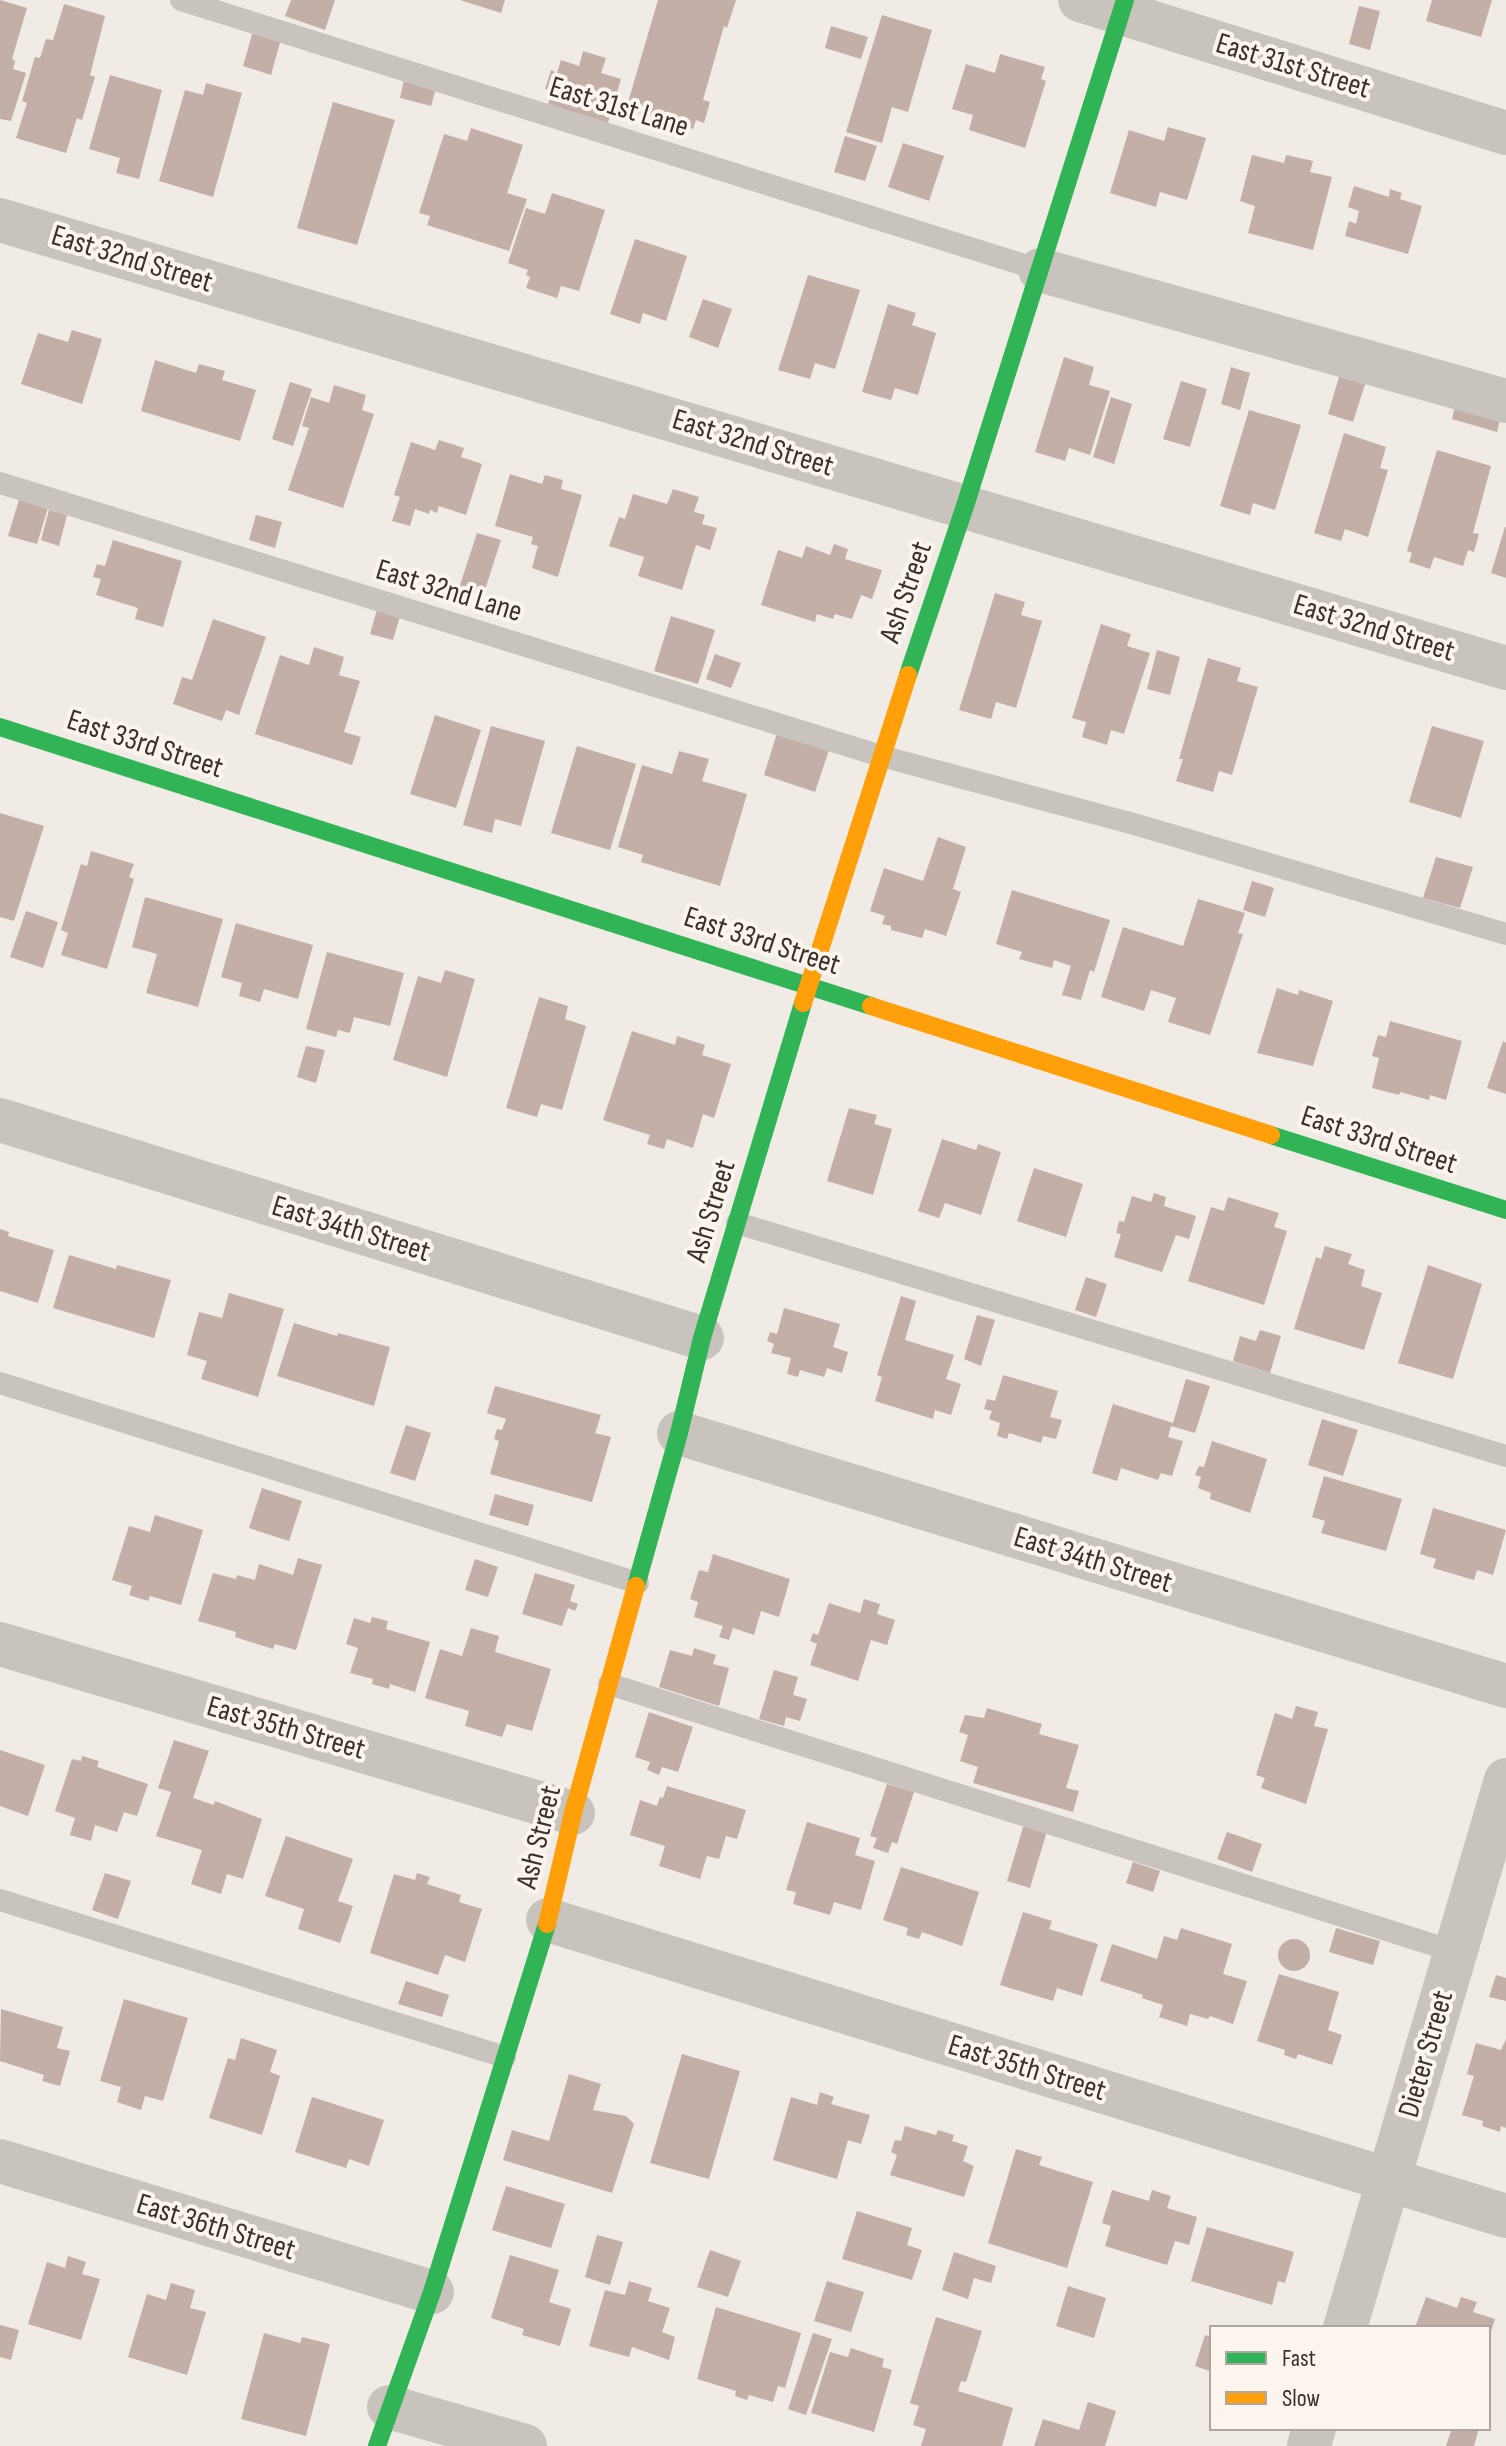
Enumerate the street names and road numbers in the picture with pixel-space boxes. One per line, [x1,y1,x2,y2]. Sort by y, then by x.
street label: East 31st Street [1212,26,1374,106]
street label: East 31st Lane [545,69,693,145]
street label: East 32nd Street [47,217,217,301]
street label: East 32nd Street [668,401,838,485]
street label: Ash Street [872,537,940,648]
street label: East 32nd Lane [372,552,526,630]
street label: East 32nd Street [1289,586,1459,670]
street label: East 33rd Street [62,702,228,786]
street label: East 33rd Street [679,899,845,983]
street label: East 33rd Street [1296,1098,1462,1182]
street label: Ash Street [678,1156,744,1267]
street label: East 34th Street [268,1188,434,1270]
street label: East 34th Street [1010,1519,1176,1601]
street label: East 35th Street [203,1688,369,1768]
street label: Ash Street [509,1782,569,1893]
street label: Dieter Street [1391,1987,1461,2121]
street label: East 35th Street [944,2027,1110,2109]
street label: East 36th Street [132,2186,300,2268]

